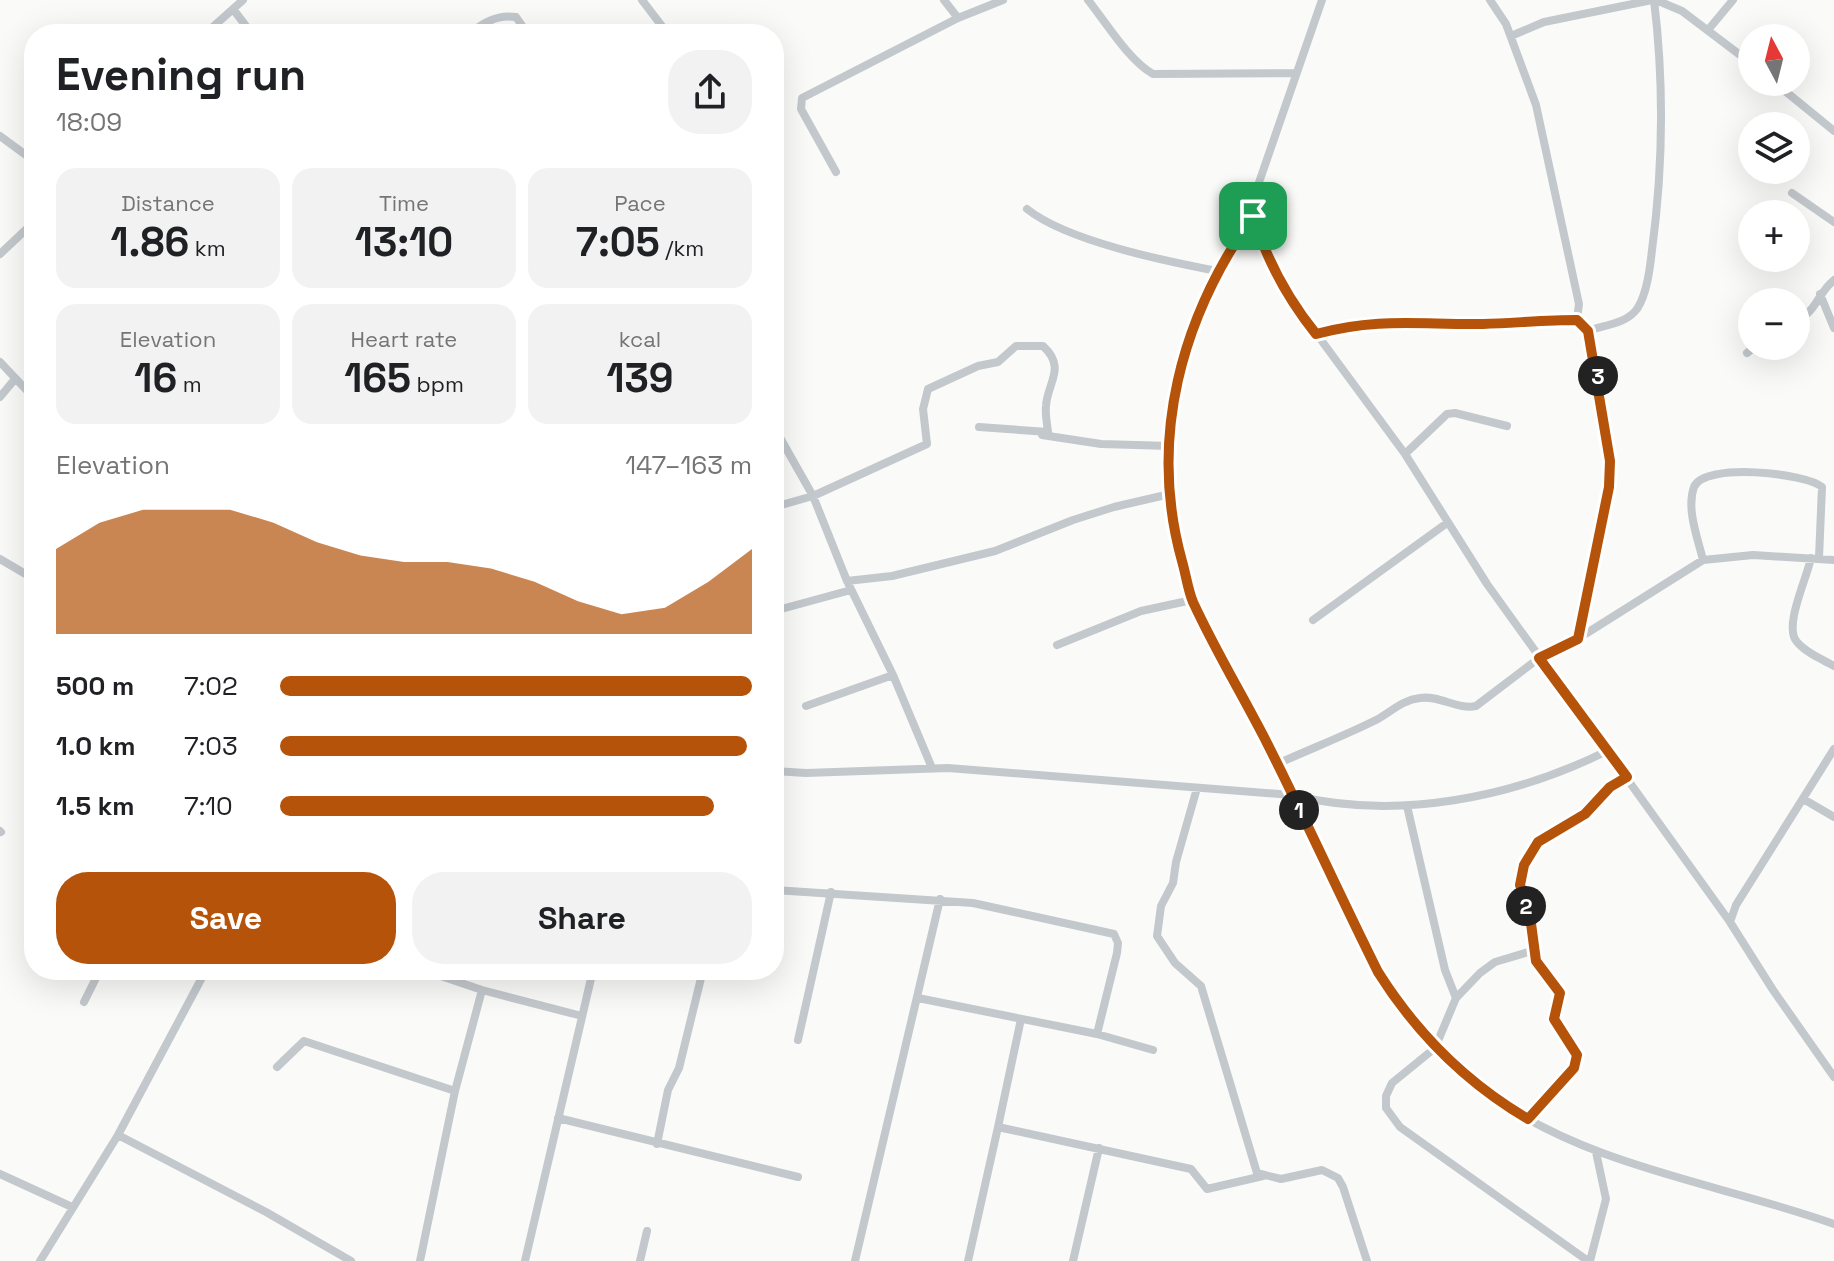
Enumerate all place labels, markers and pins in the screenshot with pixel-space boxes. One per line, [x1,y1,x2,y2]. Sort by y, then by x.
pin [1219,182,1287,250]
pin: 3 [1578,356,1618,396]
pin: 1 [1279,790,1319,830]
pin: 2 [1506,886,1546,926]

